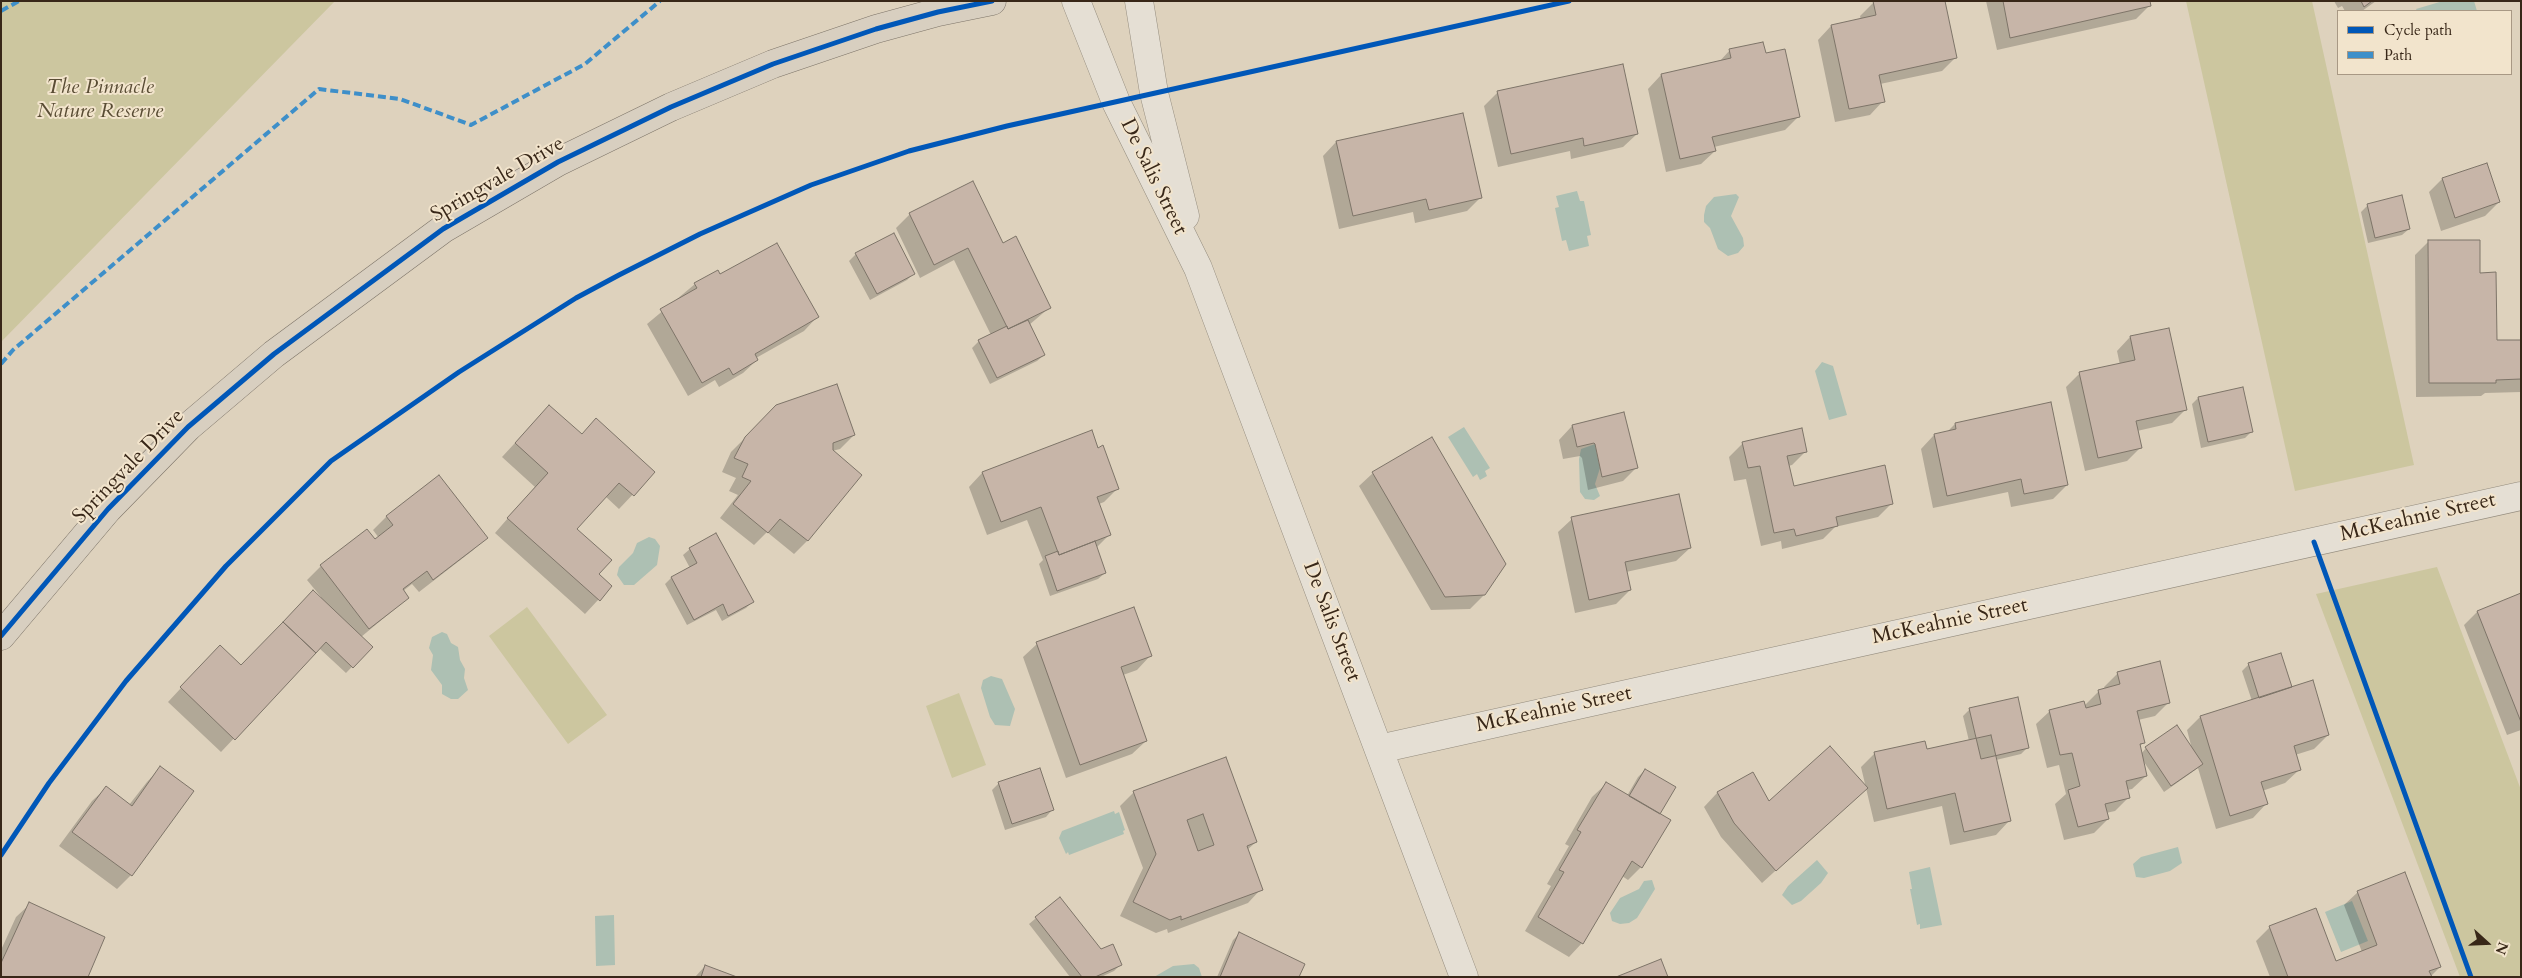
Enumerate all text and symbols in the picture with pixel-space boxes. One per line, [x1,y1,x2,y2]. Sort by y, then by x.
legend [2337,10,2512,75]
text: Cycle path [2384,20,2452,40]
text: Path [2384,45,2412,65]
park label: The Pinnacle Nature Reserve [37,75,163,125]
street label: De Salis Street [1114,115,1192,239]
street label: Springvale Drive [427,132,569,228]
street label: Springvale Drive [68,404,190,530]
street label: McKeahnie Street [2338,488,2498,548]
street label: De Salis Street [1297,559,1365,685]
street label: McKeahnie Street [1870,593,2030,651]
street label: McKeahnie Street [1474,681,1634,739]
north arrow [2462,918,2512,968]
text: N [2491,939,2513,957]

